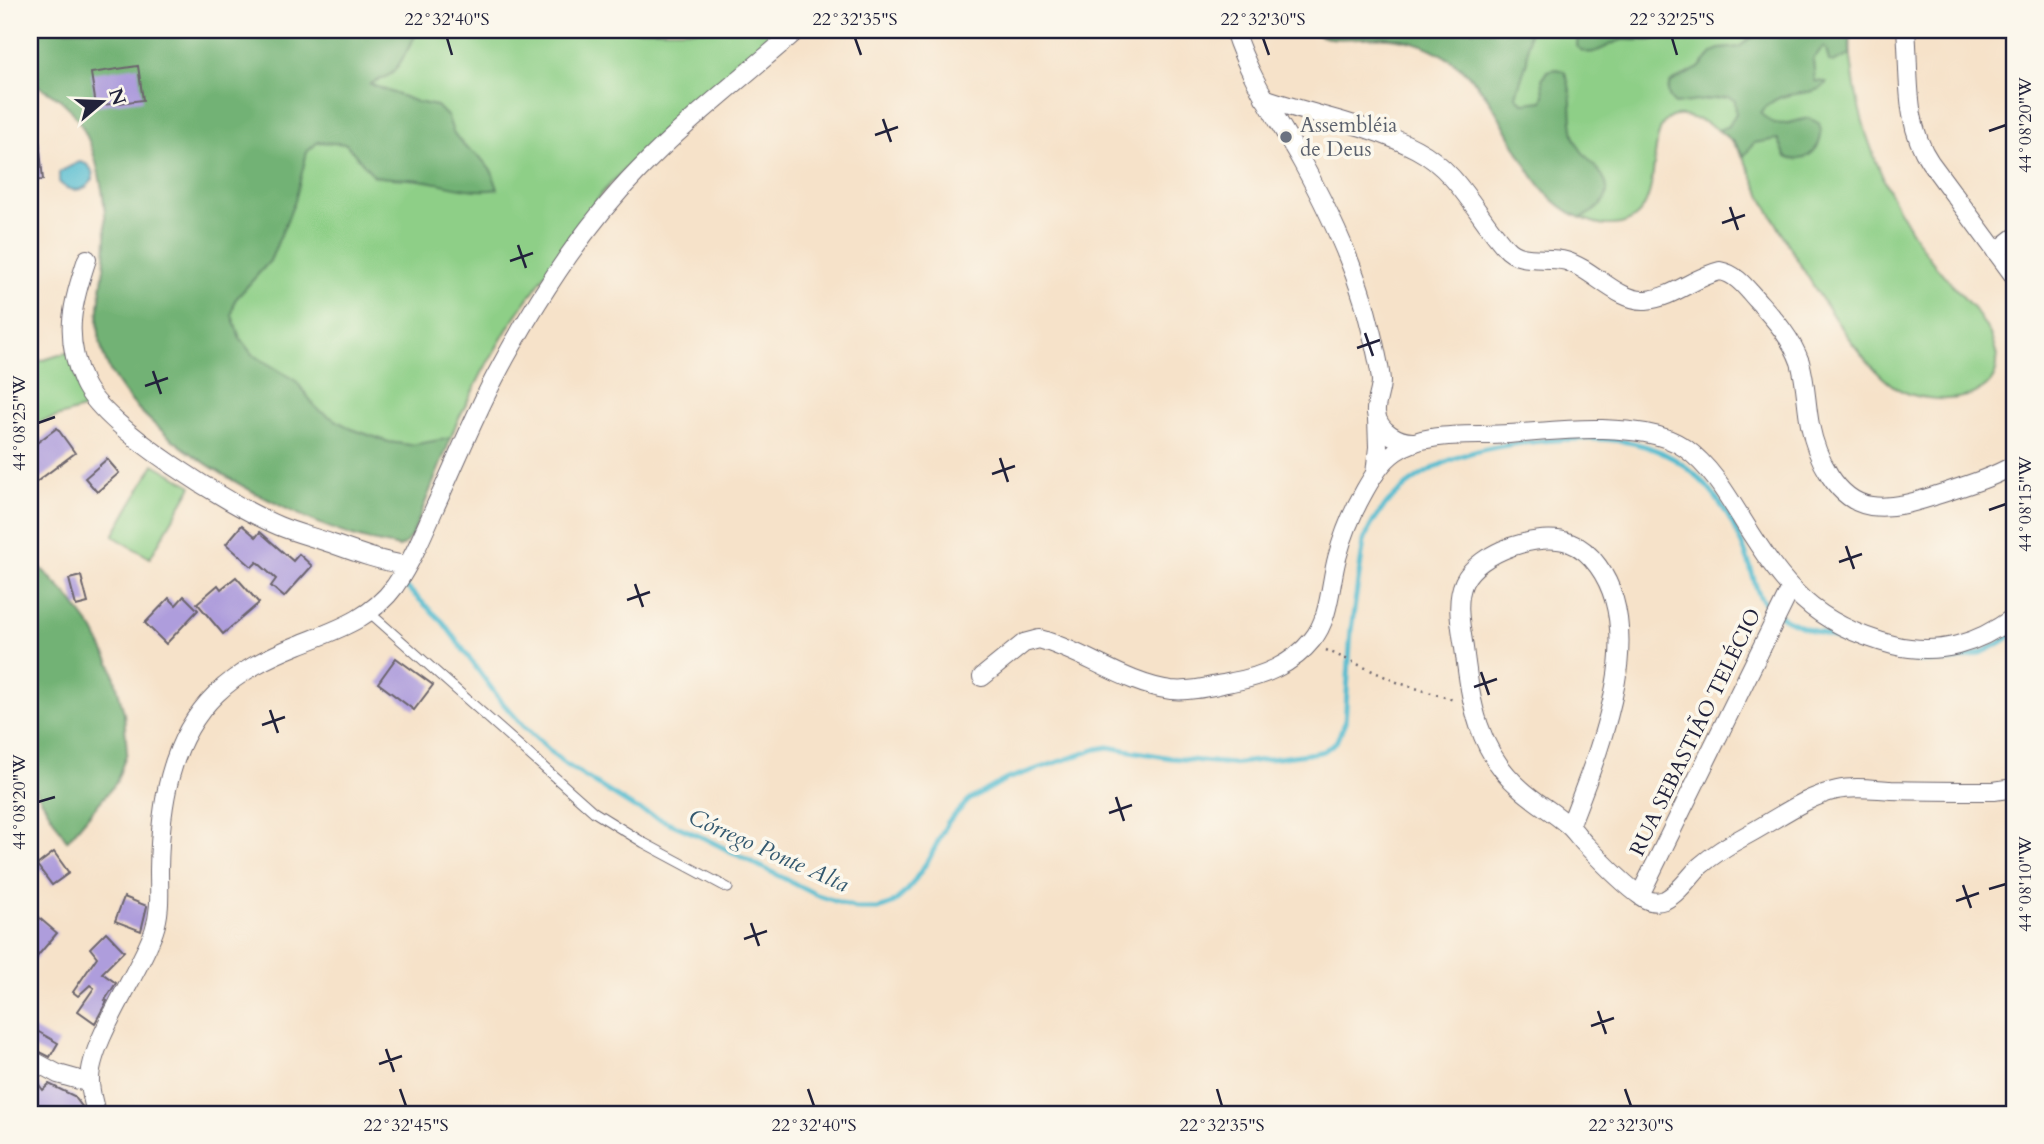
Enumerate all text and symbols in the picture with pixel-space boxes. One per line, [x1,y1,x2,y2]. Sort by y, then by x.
text: 22°32'40"S [405,7,489,32]
text: 22°32'35"S [813,7,897,32]
text: 22°32'30"S [1221,7,1305,32]
text: 22°32'25"S [1630,7,1714,32]
north arrow [66,66,136,136]
text: 44°08'20"W [2013,77,2038,173]
text: N [102,85,132,109]
place label: Assembléia de Deus [1300,111,1397,164]
marker: Assembléia de Deus [1278,129,1294,145]
text: 44°08'25"W [7,375,32,471]
text: 44°08'15"W [2013,456,2038,552]
street label: RUA SEBASTIÃO TELÉCIO [1622,603,1768,861]
text: 44°08'20"W [7,754,32,850]
water label: Córrego Ponte Alta [684,801,854,900]
text: 44°08'10"W [2013,836,2038,932]
text: 22°32'45"S [364,1113,448,1138]
text: 22°32'40"S [772,1113,856,1138]
text: 22°32'35"S [1180,1113,1264,1138]
text: 22°32'30"S [1589,1113,1673,1138]

